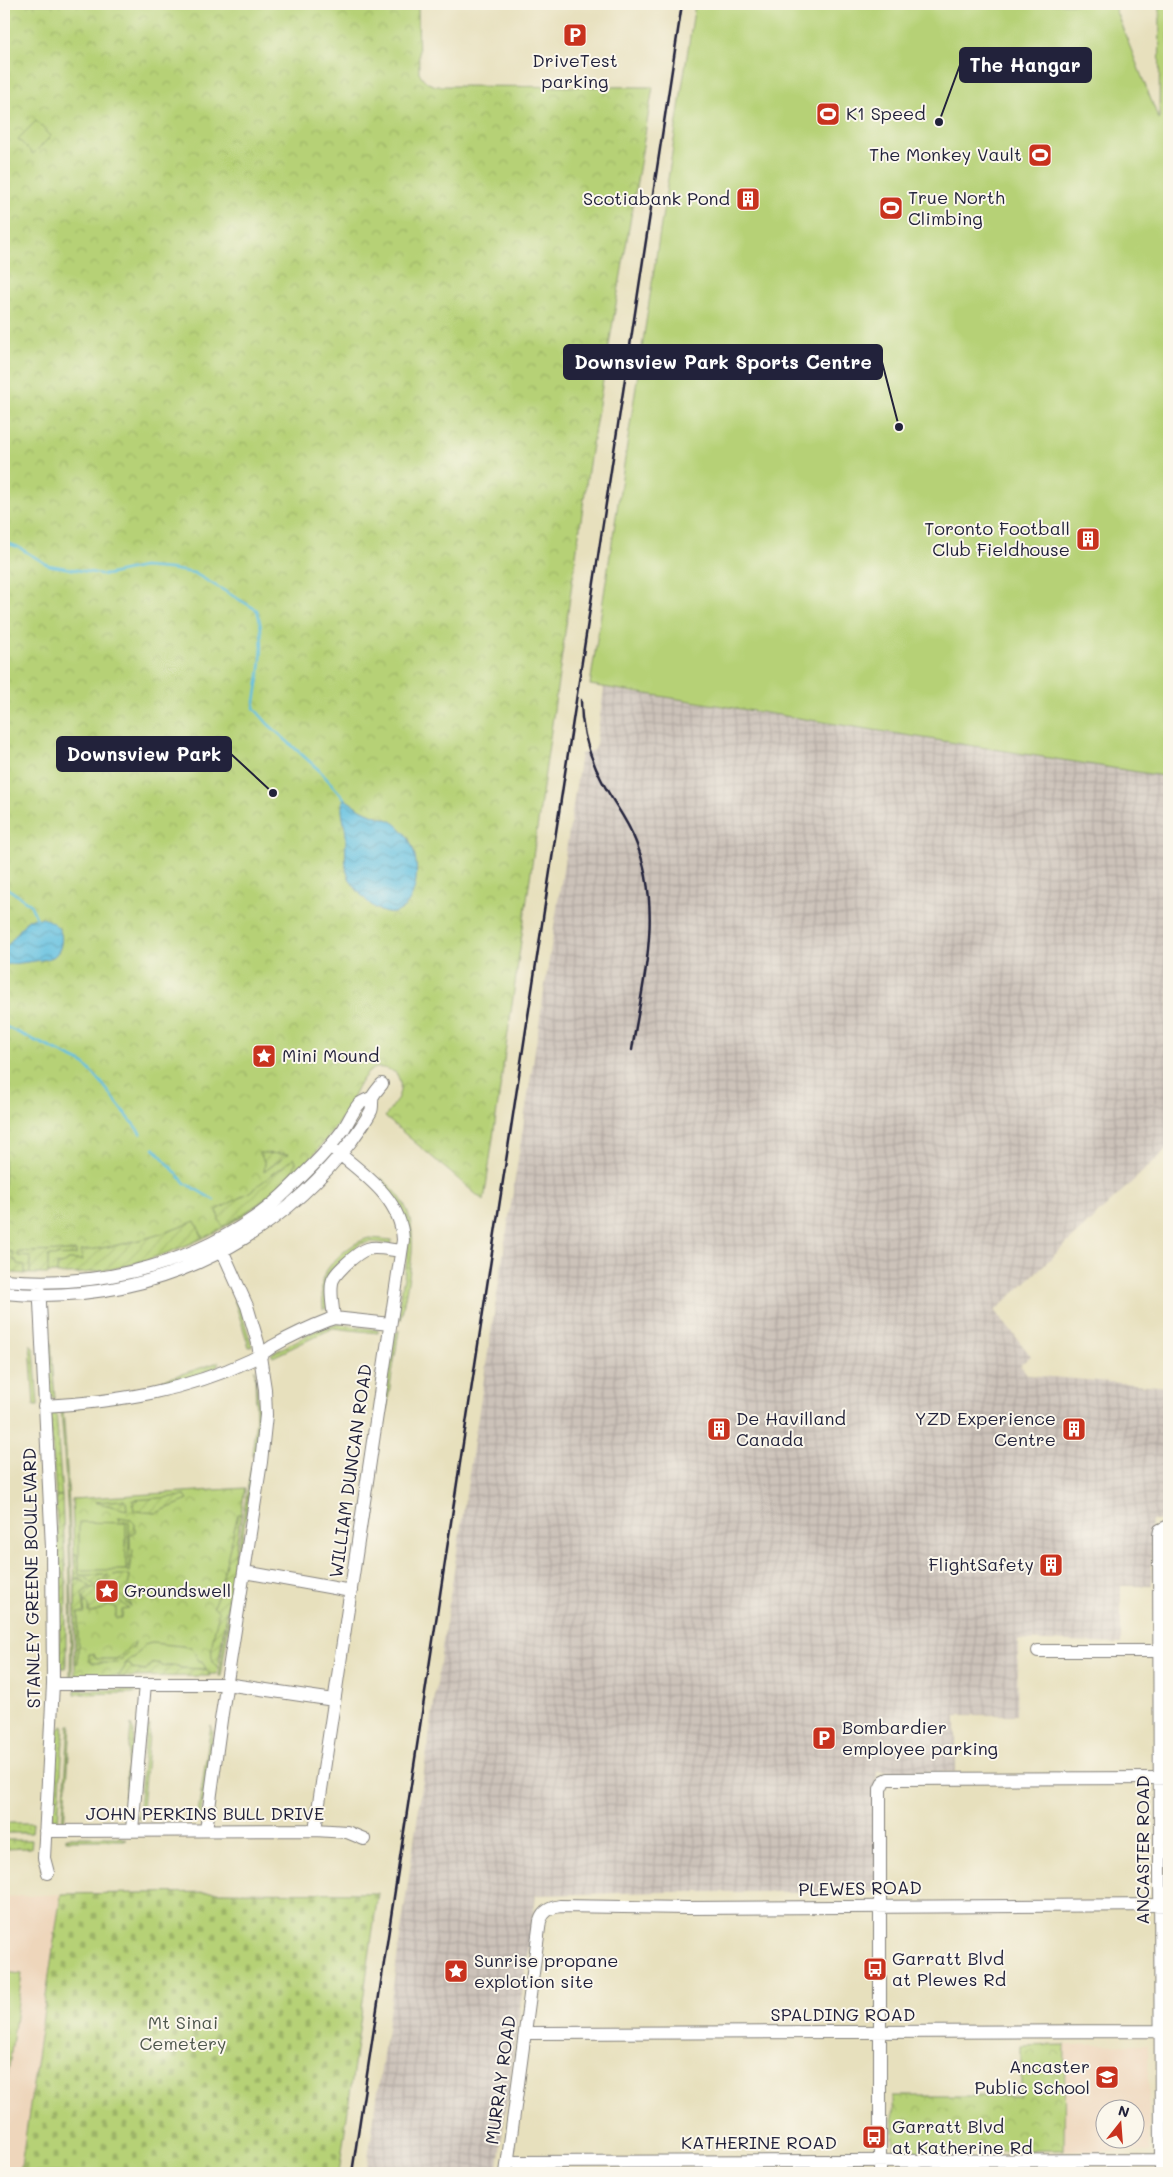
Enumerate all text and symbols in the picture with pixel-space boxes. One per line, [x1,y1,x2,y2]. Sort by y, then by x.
parking icon: DriveTest parking [562,22,588,48]
place label: DriveTest parking [532,48,618,93]
callout: The Hangar [960,48,1091,82]
text: The Hangar [969,52,1081,77]
sports icon: K1 Speed [815,101,841,127]
place label: K1 Speed [846,101,926,125]
place label: The Monkey Vault [869,142,1022,166]
sports icon: The Monkey Vault [1027,142,1053,168]
place label: True North Climbing [908,185,1005,230]
place label: Scotiabank Pond [583,186,730,210]
building icon: Scotiabank Pond [735,186,761,212]
sports icon: True North Climbing [878,195,904,221]
callout: Downsview Park Sports Centre [564,345,882,379]
text: Downsview Park Sports Centre [574,349,872,374]
place label: Toronto Football Club Fieldhouse [924,516,1070,561]
building icon: Toronto Football Club Fieldhouse [1075,526,1101,552]
callout: Downsview Park [57,737,231,771]
text: Downsview Park [67,741,221,766]
place icon: Mini Mound [251,1043,277,1069]
place label: Mini Mound [282,1043,379,1067]
street label: WILLIAM DUNCAN ROAD [323,1362,377,1579]
place label: De Havilland Canada [736,1406,846,1451]
place label: YZD Experience Centre [915,1406,1056,1451]
building icon: De Havilland Canada [706,1416,732,1442]
building icon: YZD Experience Centre [1061,1416,1087,1442]
street label: STANLEY GREENE BOULEVARD [17,1448,45,1708]
place label: FlightSafety [929,1552,1034,1576]
building icon: FlightSafety [1038,1552,1064,1578]
place icon: Groundswell [94,1578,120,1604]
place label: Groundswell [124,1578,231,1602]
place label: Bombardier employee parking [842,1715,998,1760]
parking icon: Bombardier employee parking [811,1725,837,1751]
street label: ANCASTER ROAD [1130,1775,1154,1925]
street label: JOHN PERKINS BULL DRIVE [86,1801,324,1825]
street label: PLEWES ROAD [798,1875,922,1901]
place label: Garratt Blvd at Plewes Rd [892,1946,1006,1991]
place label: Sunrise propane explotion site [474,1948,618,1993]
bus stop icon: Garratt Blvd at Plewes Rd [862,1956,888,1982]
place icon: Sunrise propane explotion site [443,1958,469,1984]
street label: SPALDING ROAD [771,2002,915,2026]
park label: Mt Sinai Cemetery [140,2010,226,2055]
street label: MURRAY ROAD [479,2014,521,2146]
place label: Ancaster Public School [975,2054,1090,2099]
school or university icon: Ancaster Public School [1094,2064,1120,2090]
north arrow [1096,2100,1146,2150]
text: N [1116,2100,1132,2122]
place label: Garratt Blvd at Katherine Rd [892,2114,1033,2159]
bus stop icon: Garratt Blvd at Katherine Rd [861,2124,887,2150]
street label: KATHERINE ROAD [681,2130,837,2154]

